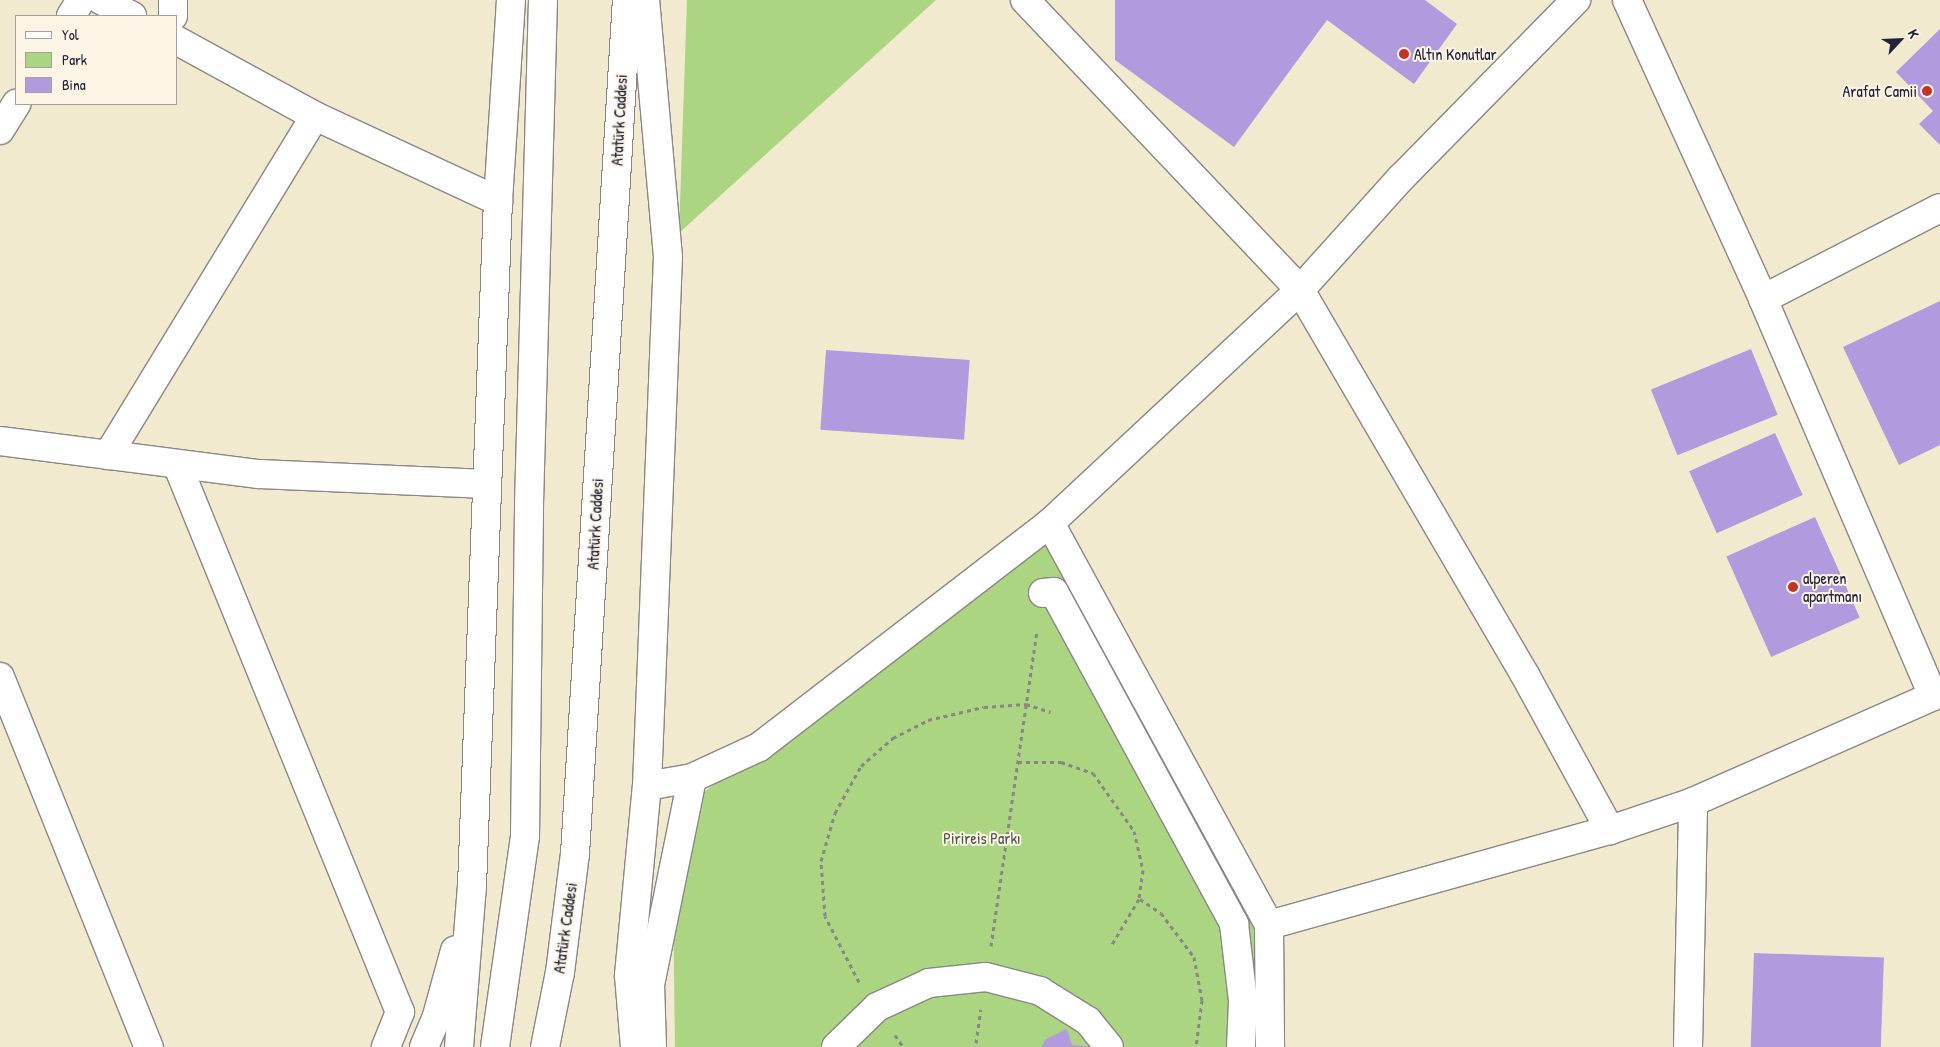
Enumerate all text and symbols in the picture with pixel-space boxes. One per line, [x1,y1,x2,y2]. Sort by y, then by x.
legend [15,15,178,105]
north arrow [1875,15,1925,65]
text: Yol [62,24,79,45]
text: K [1904,26,1924,41]
place label: Altın Konutlar [1414,44,1497,64]
marker: Altın Konutlar [1398,48,1410,60]
text: Park [62,49,87,70]
text: Bina [62,74,86,95]
street label: Atatürk Caddesi [607,74,631,166]
place label: Arafat Camii [1842,81,1917,101]
marker: Arafat Camii [1921,85,1933,97]
street label: Atatürk Caddesi [583,478,607,570]
place label: alperen apartmanı [1803,568,1862,606]
marker: alperen apartmanı [1787,581,1799,593]
park label: Pirireis Parkı [943,828,1021,848]
street label: Atatürk Caddesi [549,881,581,975]

